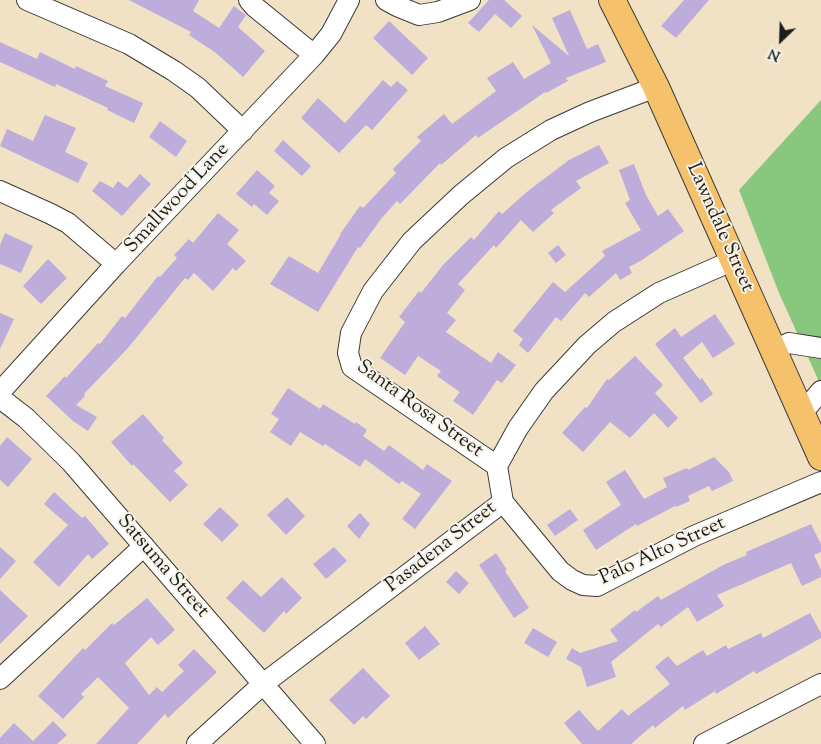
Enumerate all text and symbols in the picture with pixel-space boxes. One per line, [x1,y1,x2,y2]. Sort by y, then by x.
north arrow [756,15,806,65]
text: N [766,42,784,65]
street label: Smallwood Lane [121,139,235,259]
street label: Lawndale Street [680,160,758,296]
street label: Santa Rosa Street [351,356,487,464]
street label: Pasadena Street [382,497,502,599]
street label: Satsuma Street [111,511,213,623]
street label: Palo Alto Street [596,512,730,592]

